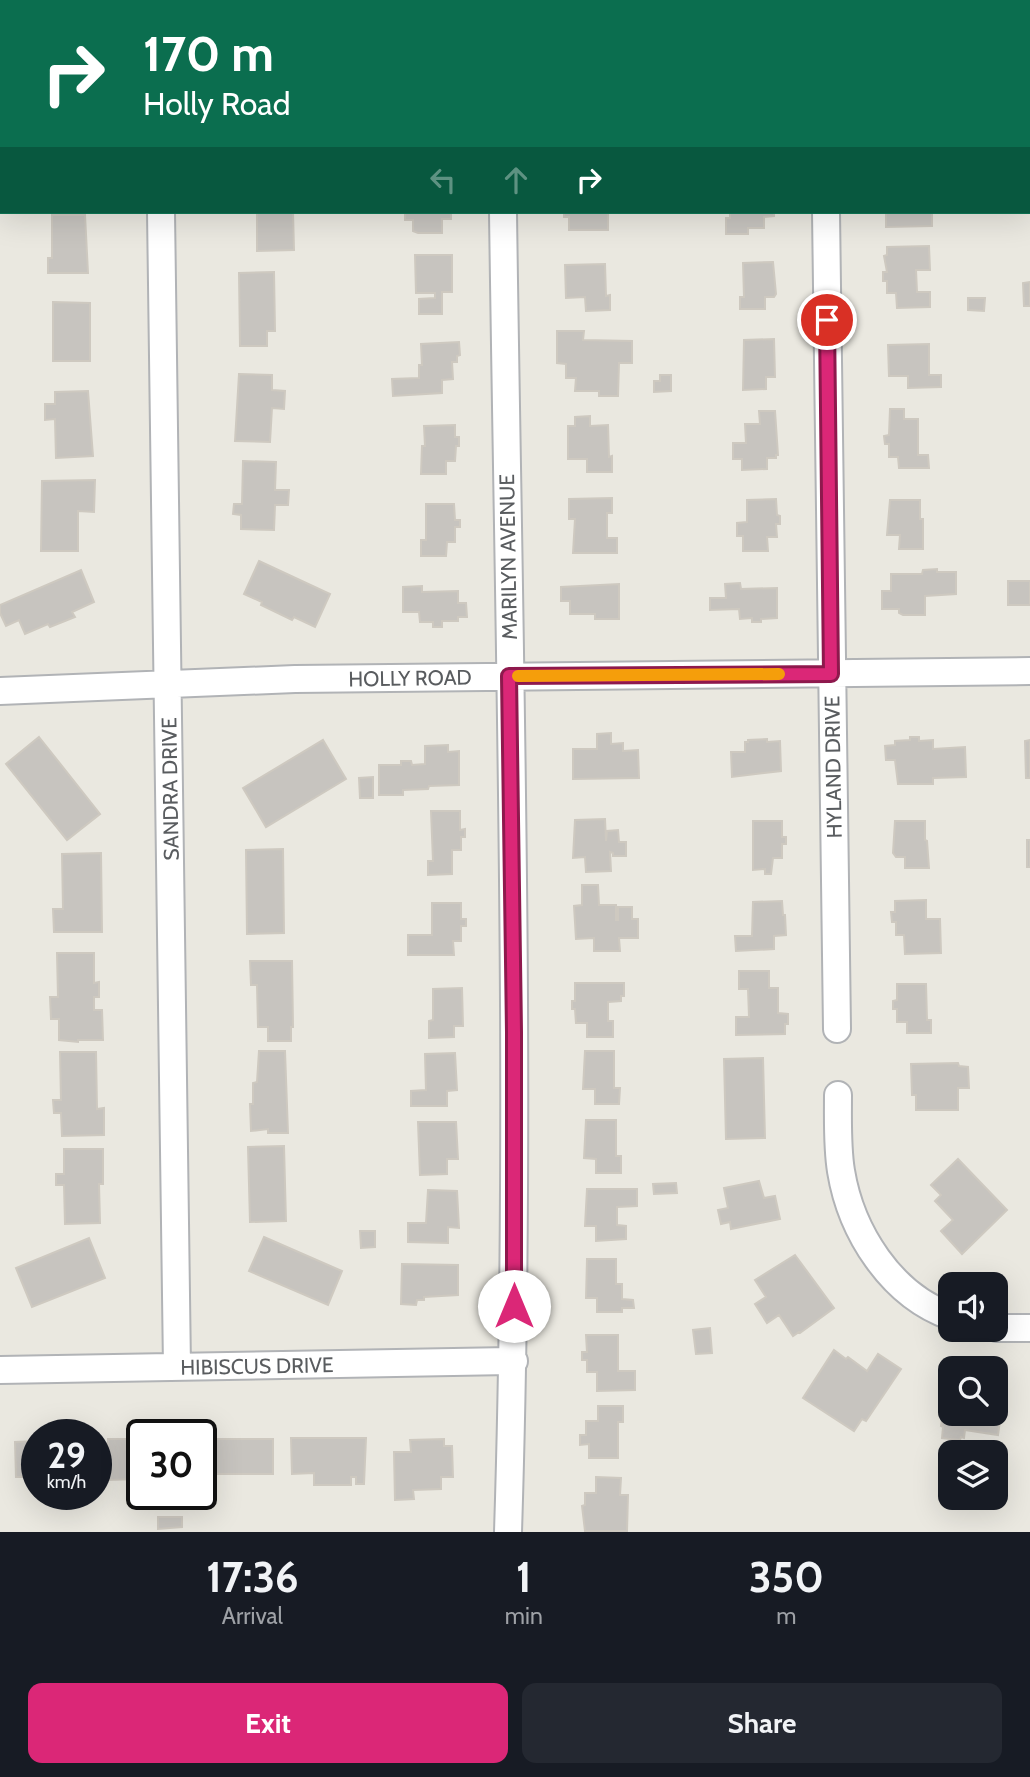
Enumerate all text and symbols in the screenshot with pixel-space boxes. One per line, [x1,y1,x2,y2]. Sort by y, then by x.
text: 170 m [143,24,274,83]
icon: right [28,28,119,119]
text: Holly Road [143,84,290,123]
icon: left [424,161,462,199]
icon: ahead [497,161,535,199]
icon: right [570,161,608,199]
pin [797,290,857,350]
icon: arrive [808,301,846,339]
street label: MARILYN AVENUE [494,474,522,640]
street label: HOLLY ROAD [348,664,472,692]
street label: HYLAND DRIVE [819,695,847,839]
street label: SANDRA DRIVE [156,717,184,861]
position arrow [477,1269,551,1343]
map controls [938,1272,1008,1510]
button: sound [938,1272,1008,1342]
street label: HIBISCUS DRIVE [180,1352,334,1380]
button: search [938,1356,1008,1426]
speed limit sign: 30 [126,1419,217,1510]
text: 29 [47,1434,86,1477]
button: layers [938,1440,1008,1510]
text: km/h [47,1471,86,1493]
text: 17:36 [206,1551,299,1603]
text: 1 [516,1551,532,1603]
text: 350 [749,1551,824,1603]
text: Arrival [222,1602,283,1630]
text: min [505,1602,543,1630]
text: m [776,1602,796,1630]
button: Exit [28,1683,508,1763]
button: Share [522,1683,1002,1763]

